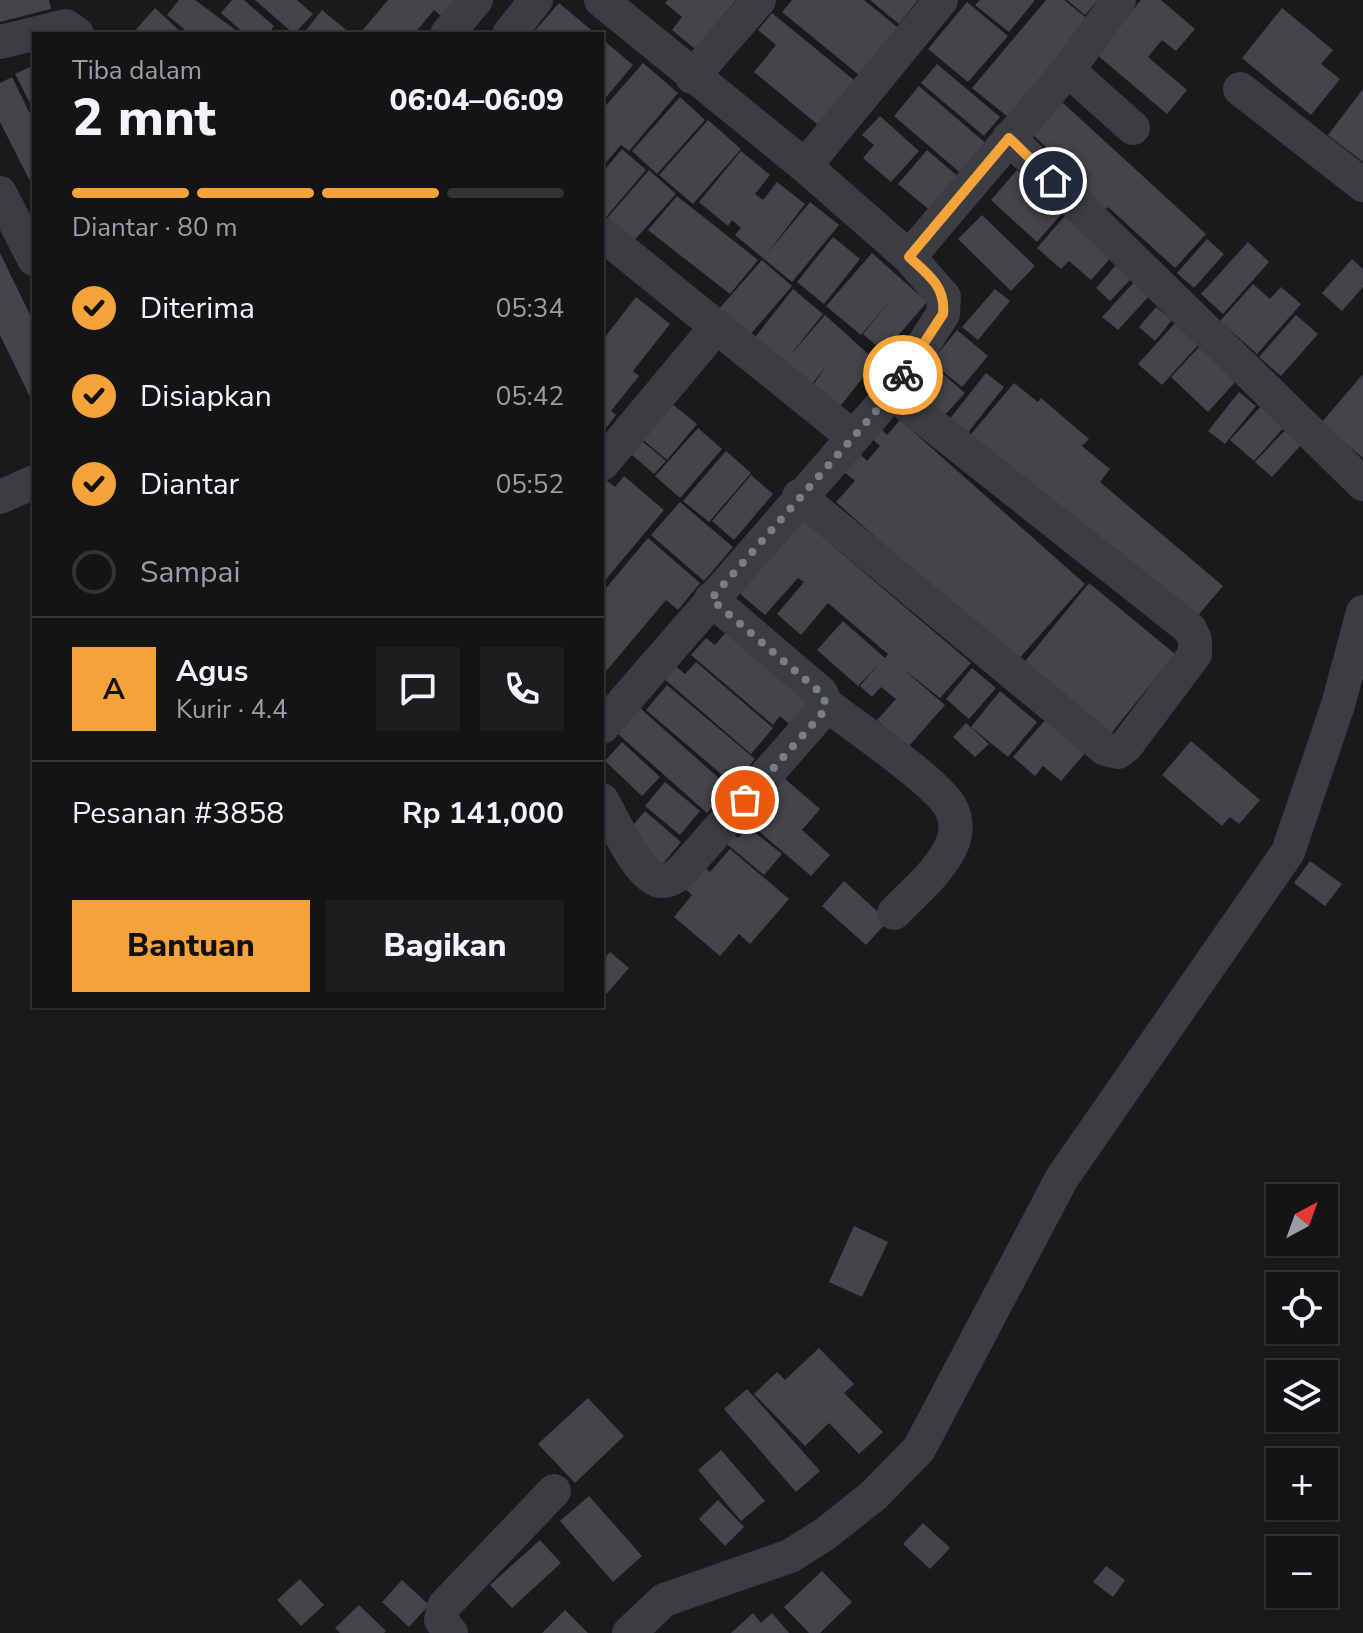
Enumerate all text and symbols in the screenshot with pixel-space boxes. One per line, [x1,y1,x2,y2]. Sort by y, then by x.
text: Tiba dalam [72,53,202,88]
text: 06:04–06:09 [389,80,564,121]
text: 2 mnt [72,82,216,153]
pin [1019,147,1087,215]
icon: home [1031,159,1075,203]
text: Diantar · 80 m [72,210,238,245]
icon: check [72,286,116,330]
text: Diterima [140,288,255,329]
text: 05:34 [496,291,564,326]
courier [863,335,943,415]
icon: bike [881,353,925,397]
icon: check [72,374,116,418]
text: Disiapkan [140,376,272,417]
text: 05:42 [496,379,564,414]
icon: check [72,462,116,506]
text: Diantar [140,464,239,505]
text: 05:52 [496,467,564,502]
text: Sampai [140,552,240,593]
button: chat [376,647,460,731]
button: phone [480,647,564,731]
text: Agus [176,651,248,692]
text: A [103,669,125,710]
text: Kurir · 4.4 [176,692,288,727]
pin [711,766,779,834]
icon: bag [723,778,767,822]
text: Pesanan #3858 [72,793,284,834]
text: Rp 141,000 [402,793,564,834]
button: Bantuan [72,900,310,992]
button: Bagikan [326,900,564,992]
north arrow [1266,1184,1338,1256]
map controls [1266,1184,1338,1608]
button: locate [1266,1272,1338,1344]
button: layers [1266,1360,1338,1432]
button: + [1266,1448,1338,1520]
button: − [1266,1536,1338,1608]

